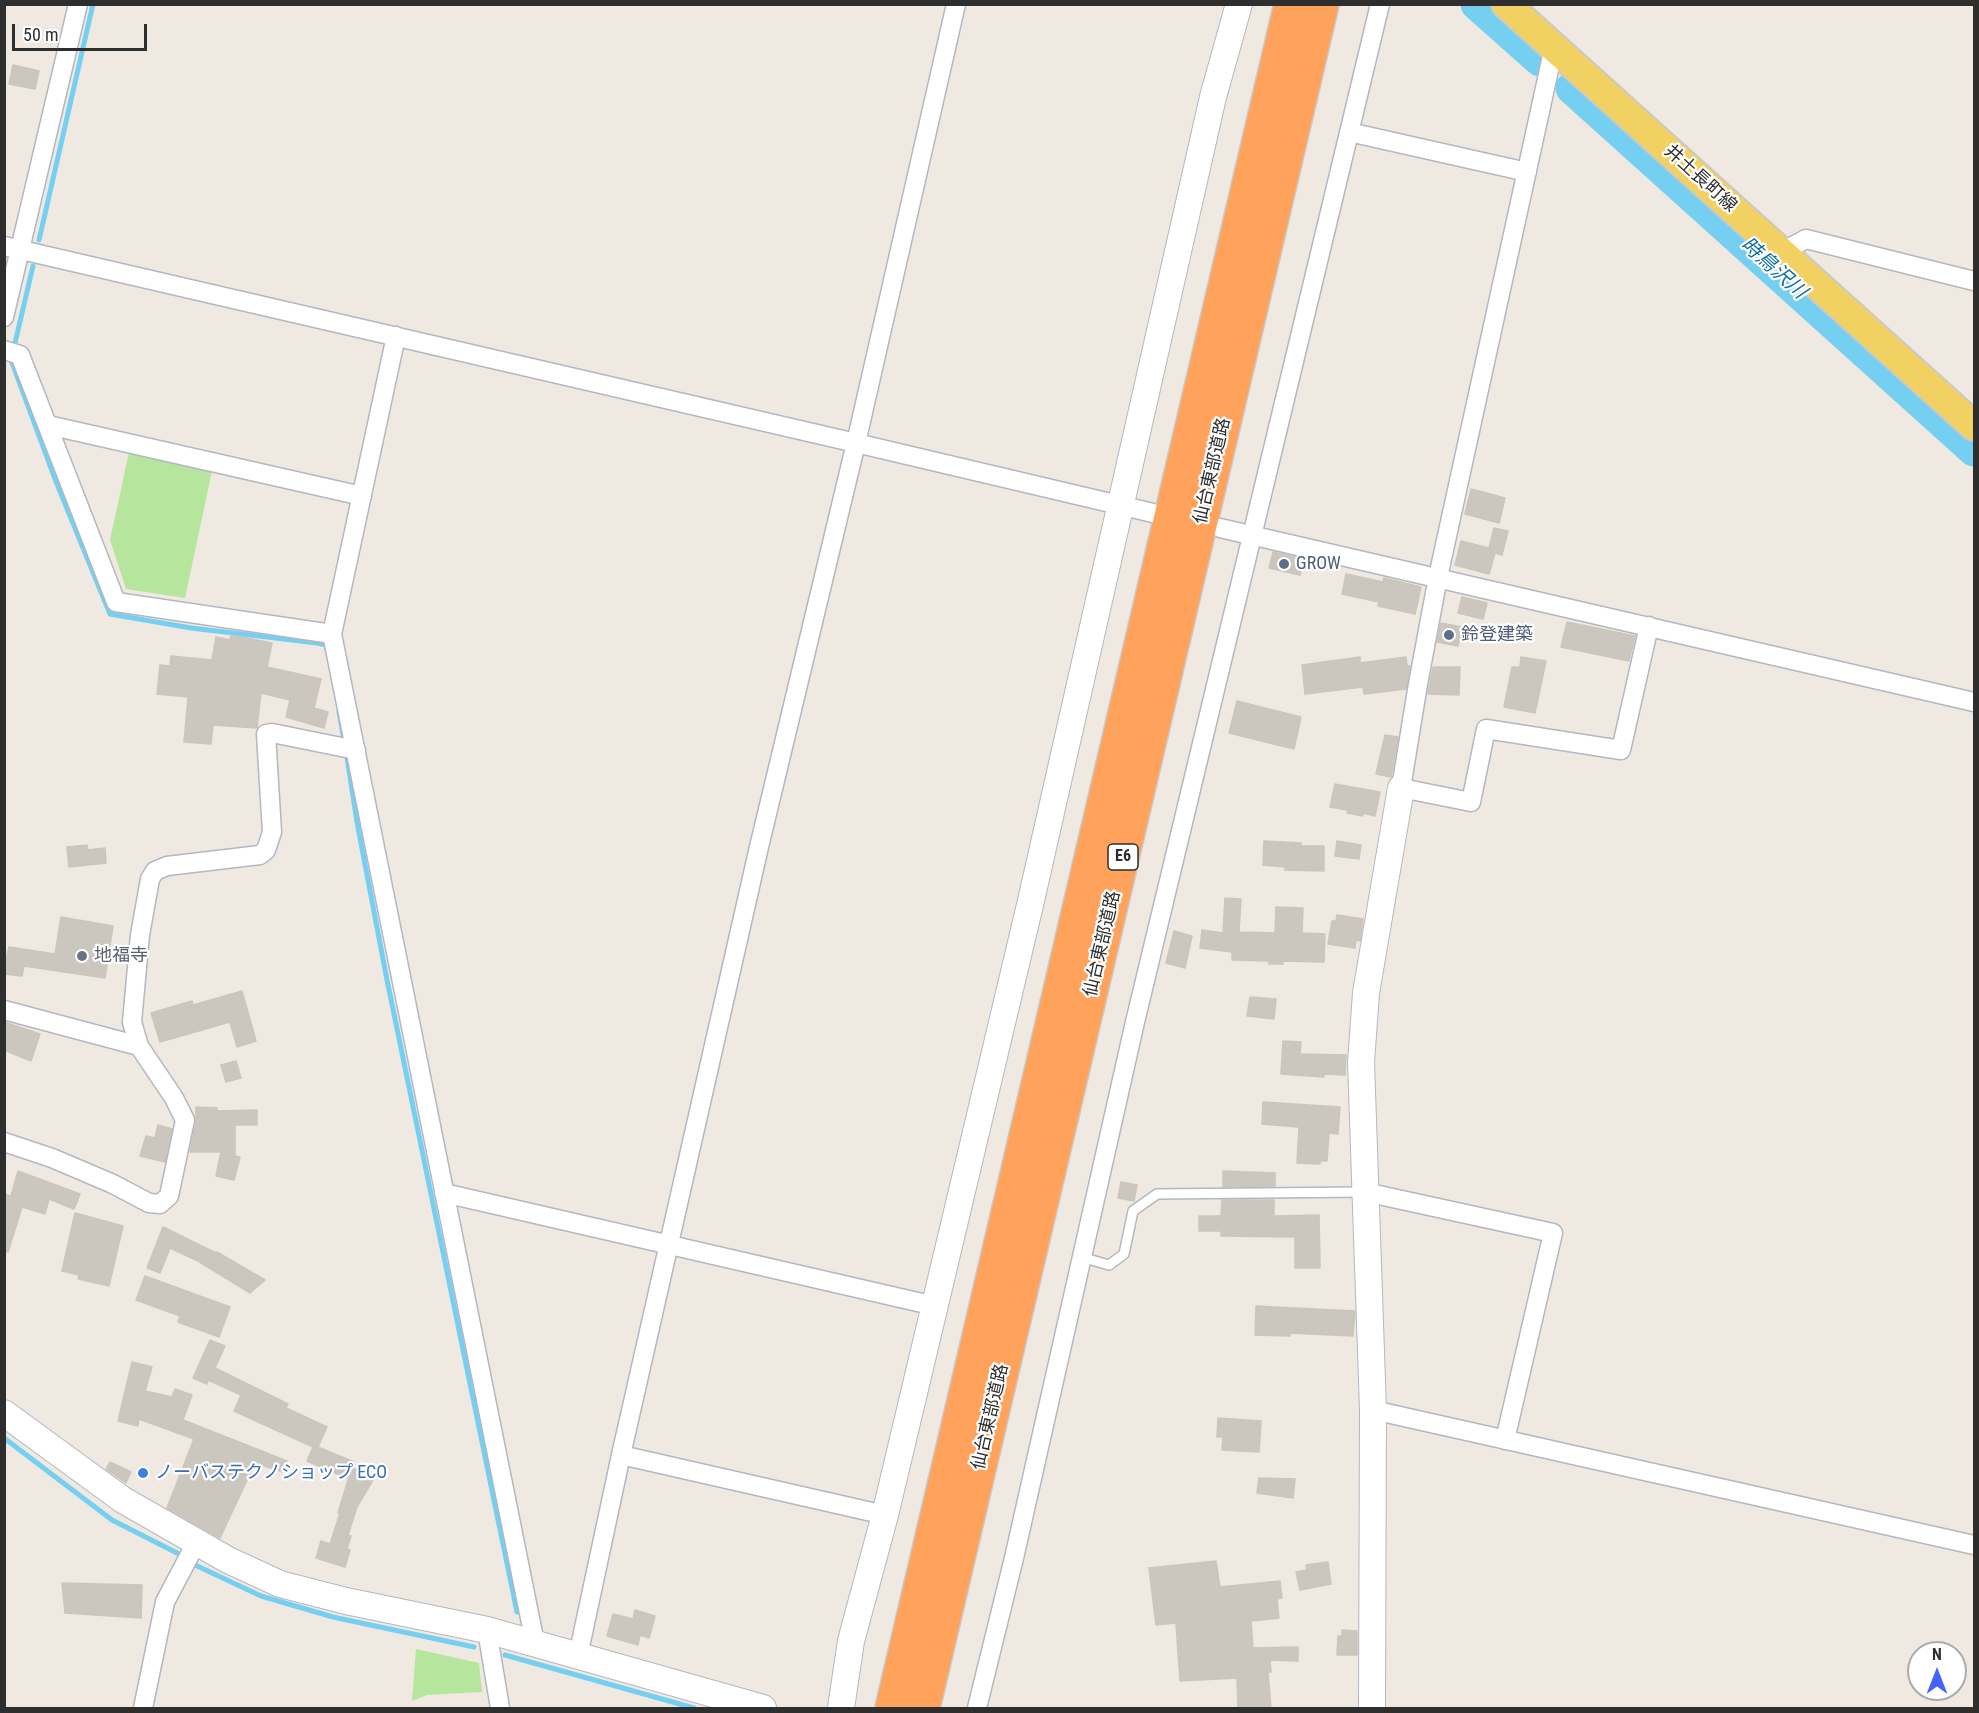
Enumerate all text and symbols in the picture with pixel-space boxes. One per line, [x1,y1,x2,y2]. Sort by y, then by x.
scale bar [15,12,150,50]
text: 50 m [23,24,58,45]
street label: 井土長町線 [1659,141,1741,217]
water label: 時鳥沢川 [1735,233,1811,305]
street label: 仙台東部道路 [1190,416,1236,526]
place label: GROW [1296,553,1341,575]
marker: GROW [1277,557,1291,571]
place label: 鈴登建築 [1461,624,1533,646]
marker: 鈴登建築 [1442,628,1456,642]
road number: E6 [1108,844,1138,870]
street label: 仙台東部道路 [1080,889,1126,999]
place label: 地福寺 [94,945,148,967]
marker: 地福寺 [75,949,89,963]
street label: 仙台東部道路 [968,1362,1014,1472]
place label: ノーバステクノショップ ECO [155,1462,387,1484]
marker: ノーバステクノショップ ECO [136,1466,150,1480]
north arrow [1907,1641,1967,1701]
text: N [1932,1645,1942,1664]

